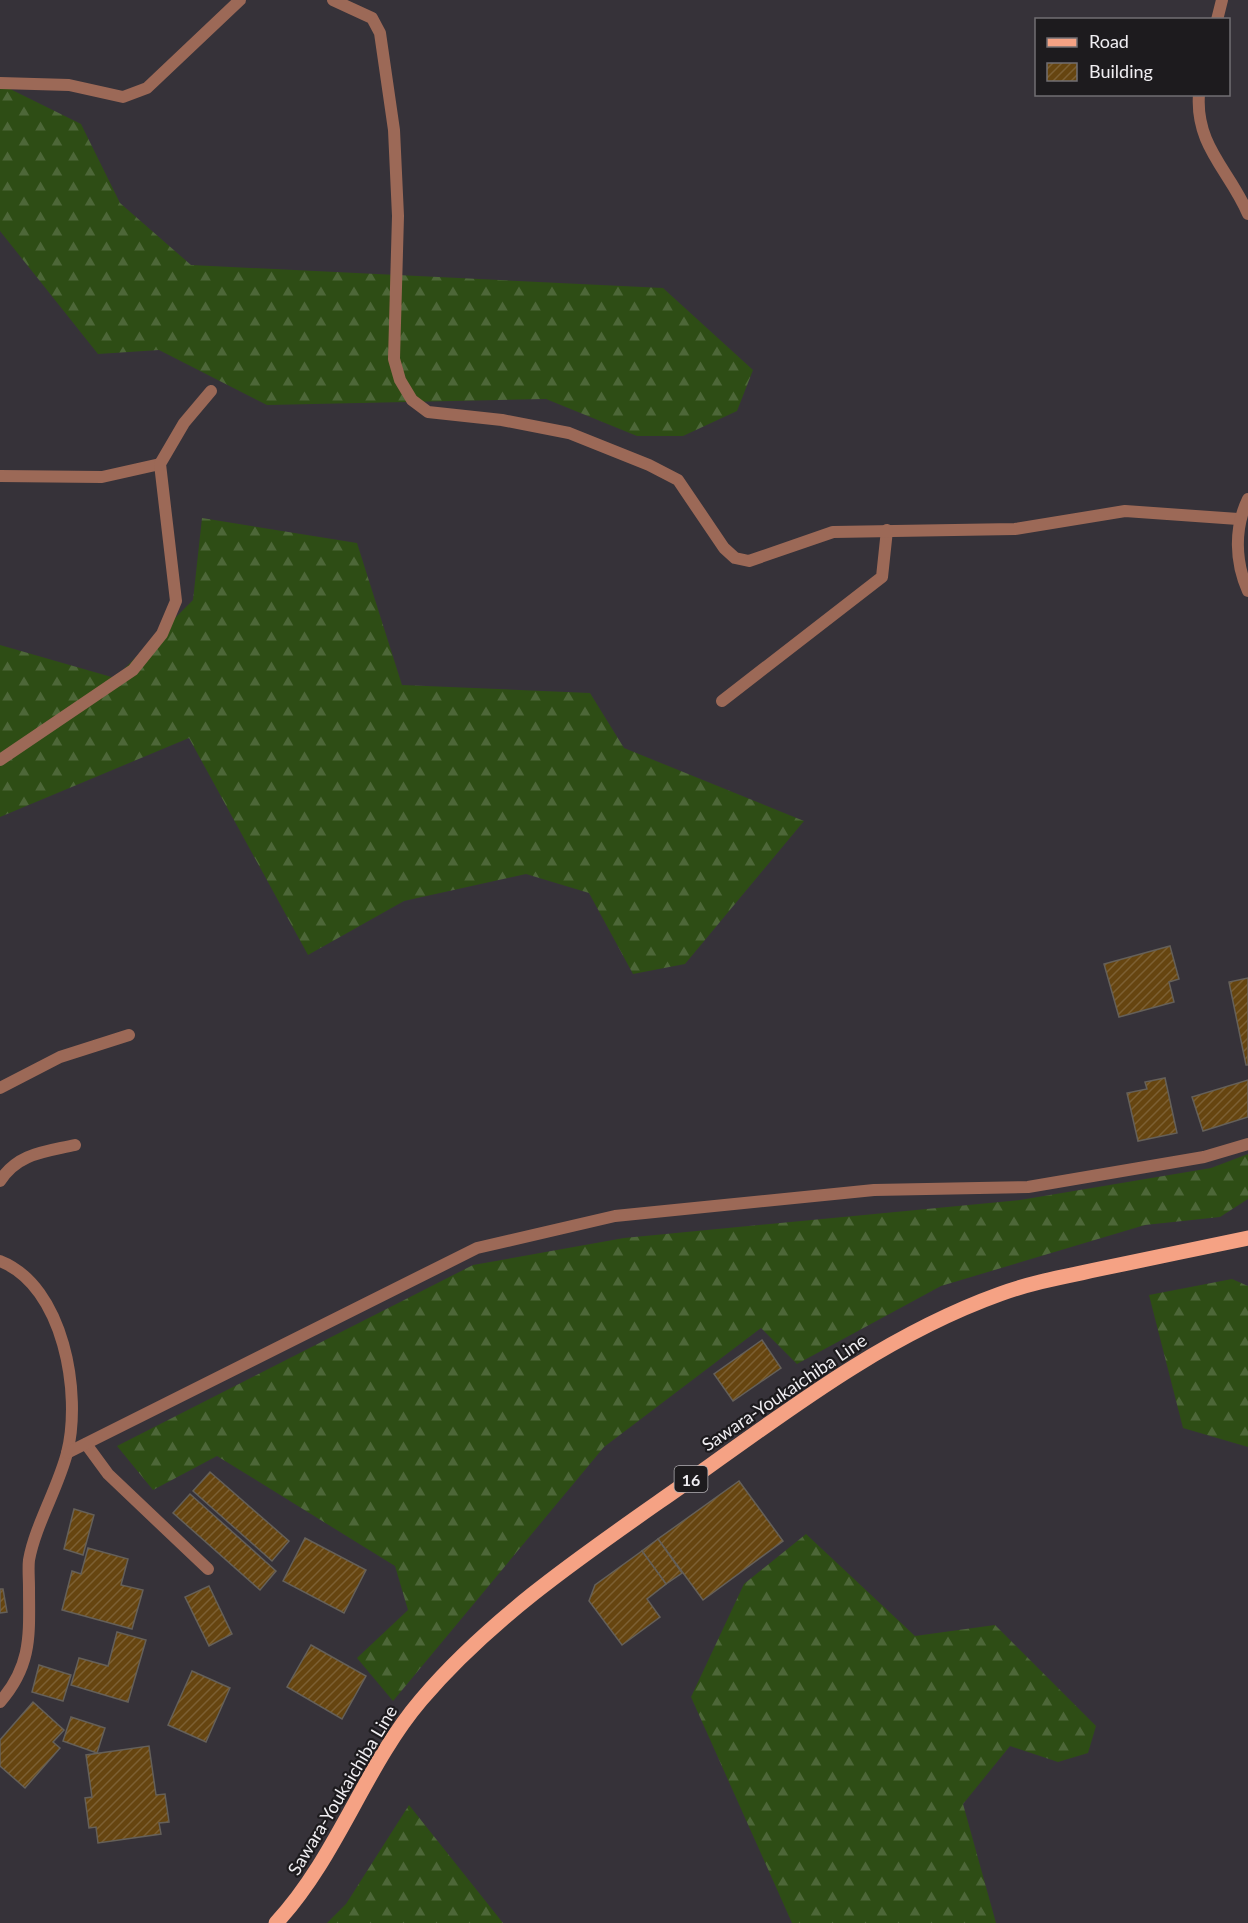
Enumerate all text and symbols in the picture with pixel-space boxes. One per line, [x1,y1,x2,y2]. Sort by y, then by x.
legend [1035,18,1230,96]
text: Road [1089,30,1129,52]
text: Building [1089,60,1153,82]
street label: Sawara-Youkaichiba Line [697,1329,871,1455]
road number: 16 [674,1466,708,1492]
street label: Sawara-Youkaichiba Line [283,1701,401,1879]

